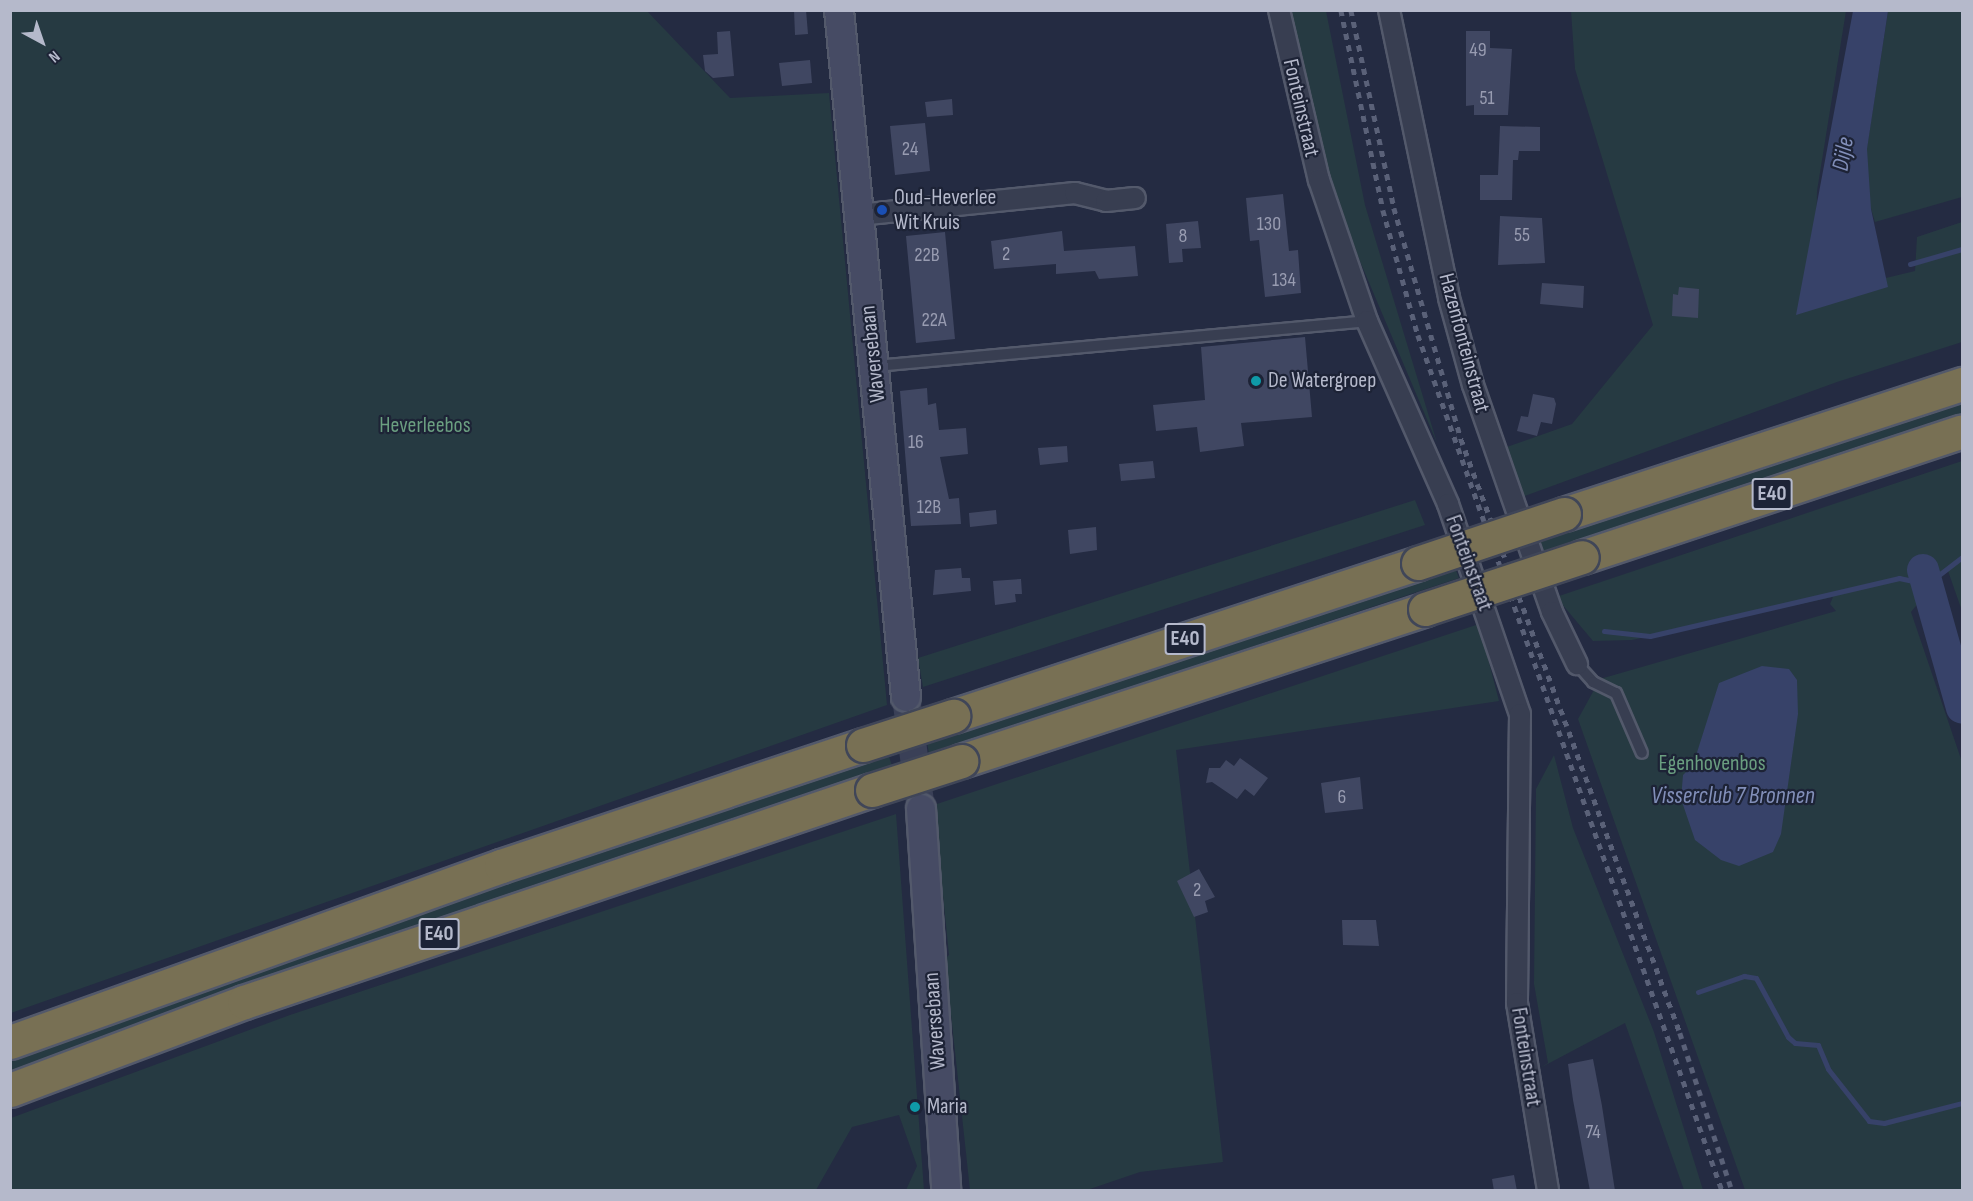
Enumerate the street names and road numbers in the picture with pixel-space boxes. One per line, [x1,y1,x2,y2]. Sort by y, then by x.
street label: Fonteinstraat [1277,56,1325,160]
street label: Hazenfonteinstraat [1433,270,1495,416]
street label: Waversebaan [855,304,891,404]
road number: E40 [1751,476,1793,512]
street label: Fonteinstraat [1440,512,1498,614]
road number: E40 [1164,621,1206,657]
road number: E40 [418,916,460,952]
street label: Waversebaan [918,971,952,1071]
street label: Fonteinstraat [1505,1006,1547,1108]

